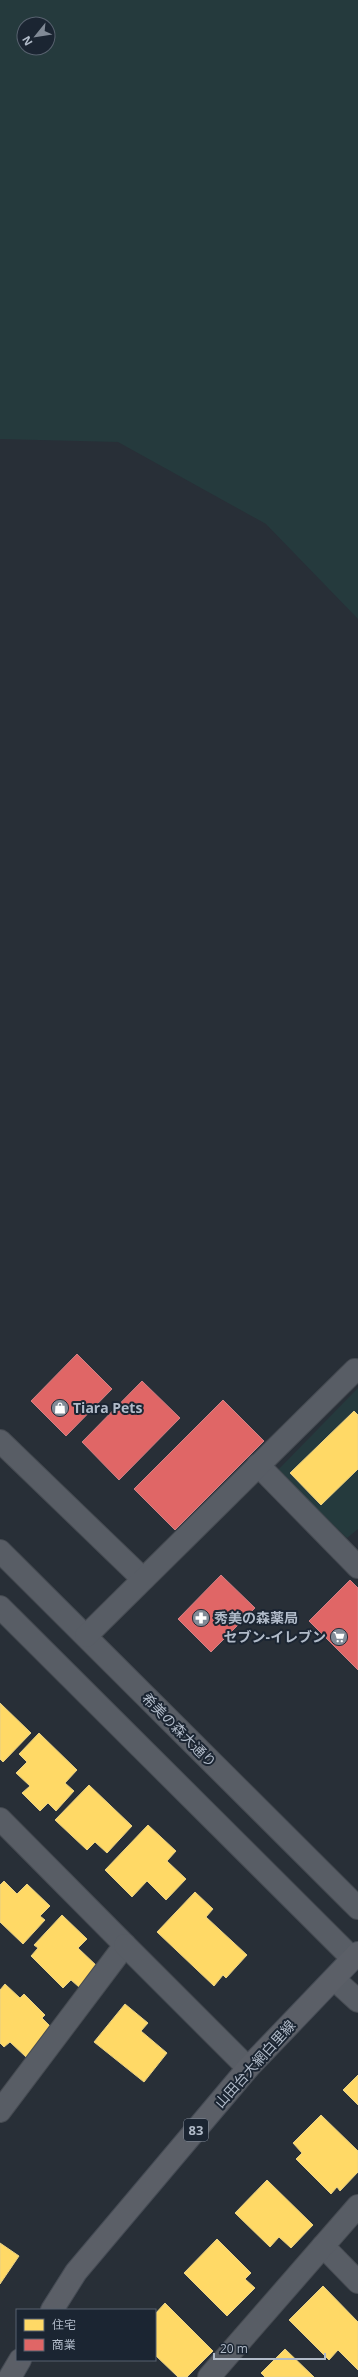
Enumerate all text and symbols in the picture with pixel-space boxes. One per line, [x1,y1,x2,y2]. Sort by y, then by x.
north arrow [16,16,56,56]
text: N [18,34,36,49]
shop icon: Tiara Pets [50,1398,70,1418]
place label: Tiara Pets [73,1398,142,1417]
pharmacy icon: 秀美の森薬局 [191,1608,211,1628]
place label: 秀美の森薬局 [214,1608,298,1627]
place label: セブン-イレブン [223,1627,326,1646]
supermarket icon: セブン-イレブン [329,1627,349,1647]
street label: 希美の森大通り [138,1688,221,1771]
street label: 山田台大網白里線 [210,2016,299,2112]
road number: 83 [184,2119,208,2141]
legend [16,2309,156,2361]
text: 住宅 [52,2316,76,2333]
scale bar [214,2335,325,2361]
text: 商業 [52,2336,76,2353]
text: 20 m [220,2340,248,2357]

